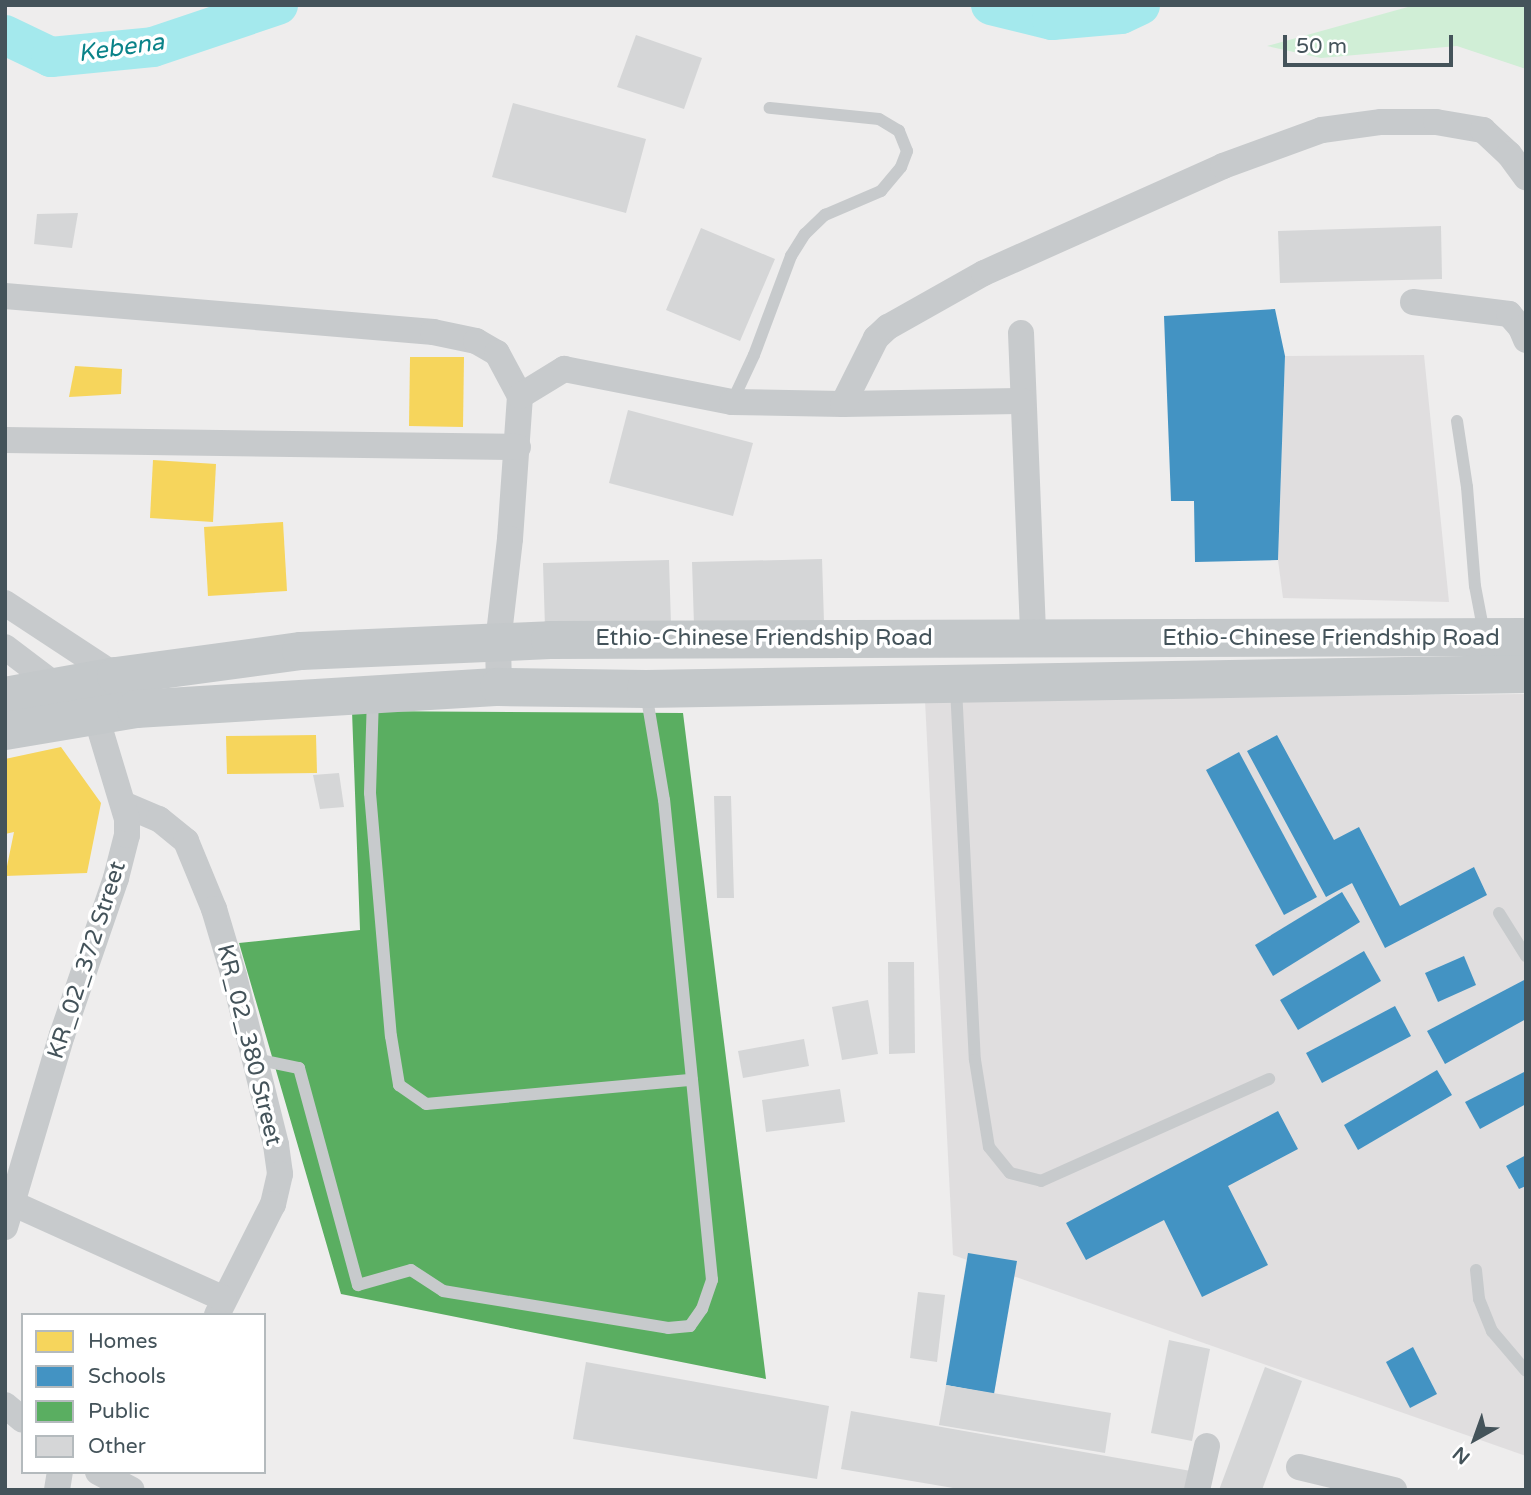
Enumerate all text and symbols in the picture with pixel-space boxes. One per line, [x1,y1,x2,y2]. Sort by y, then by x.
scale bar [1286,21,1456,65]
water label: Kebena [76,28,166,68]
text: 50 m [1296,34,1347,59]
street label: Ethio-Chinese Friendship Road [595,624,933,652]
street label: Ethio-Chinese Friendship Road [1162,624,1500,652]
street label: KR_02_372 Street [42,858,132,1062]
street label: KR_02_380 Street [211,942,287,1148]
legend [21,1313,266,1474]
text: Homes [88,1329,158,1354]
text: Schools [88,1364,166,1389]
text: Public [88,1399,150,1424]
north arrow [1440,1404,1510,1474]
text: Other [88,1434,146,1459]
text: N [1449,1442,1474,1468]

